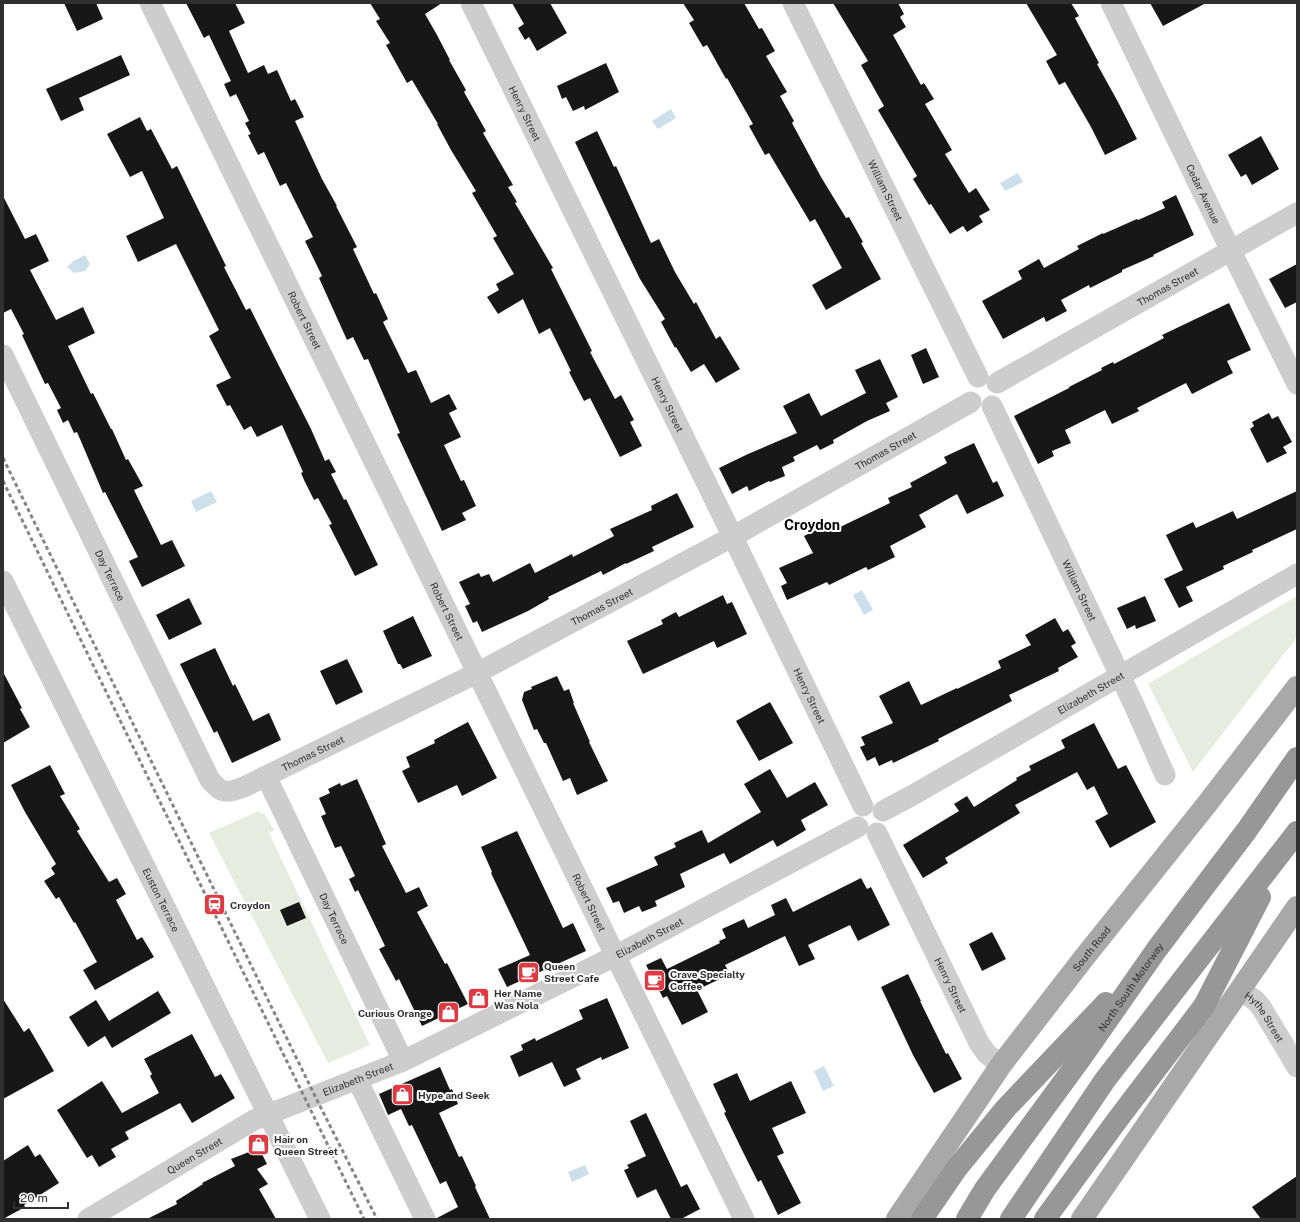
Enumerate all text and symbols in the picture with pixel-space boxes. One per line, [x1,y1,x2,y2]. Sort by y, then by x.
street label: Henry Street [507,84,544,143]
street label: William Street [866,158,906,223]
street label: Cedar Avenue [1184,162,1223,226]
street label: Thomas Street [1135,264,1200,308]
street label: Robert Street [286,289,324,351]
street label: Henry Street [649,375,686,434]
street label: Thomas Street [853,428,918,472]
district label: Croydon [784,517,840,533]
street label: Day Terrace [93,548,128,603]
street label: William Street [1060,558,1099,623]
street label: Robert Street [428,580,466,642]
street label: Thomas Street [569,585,635,628]
street label: Henry Street [791,666,828,725]
street label: Elizabeth Street [1055,669,1126,717]
street label: Thomas Street [280,733,346,773]
street label: Euston Terrace [141,866,182,934]
street label: Robert Street [570,871,609,934]
street label: Day Terrace [317,891,352,946]
station icon: Croydon [202,892,228,918]
place label: Croydon [230,899,270,911]
street label: Elizabeth Street [614,915,685,961]
street label: South Road [1070,924,1113,974]
street label: North South Motorway [1095,940,1166,1034]
street label: Henry Street [932,955,969,1015]
cafe icon: Queen Street Cafe [515,959,541,985]
place label: Queen Street Cafe [544,960,599,984]
cafe icon: Crave Specialty Coffee [641,967,667,993]
place label: Crave Specialty Coffee [670,968,745,992]
shop icon: Her Name Was Nola [466,986,492,1012]
place label: Her Name Was Nola [494,987,542,1011]
street label: Hythe Street [1242,989,1287,1044]
shop icon: Curious Orange [435,1000,461,1026]
place label: Curious Orange [358,1007,432,1019]
street label: Elizabeth Street [321,1060,395,1098]
shop icon: Hype and Seek [389,1082,415,1108]
place label: Hype and Seek [418,1089,490,1101]
shop icon: Hair on Queen Street [246,1132,272,1158]
place label: Hair on Queen Street [274,1133,338,1157]
street label: Queen Street [165,1134,224,1177]
scale bar [14,1184,68,1210]
text: 20 m [20,1191,48,1205]

